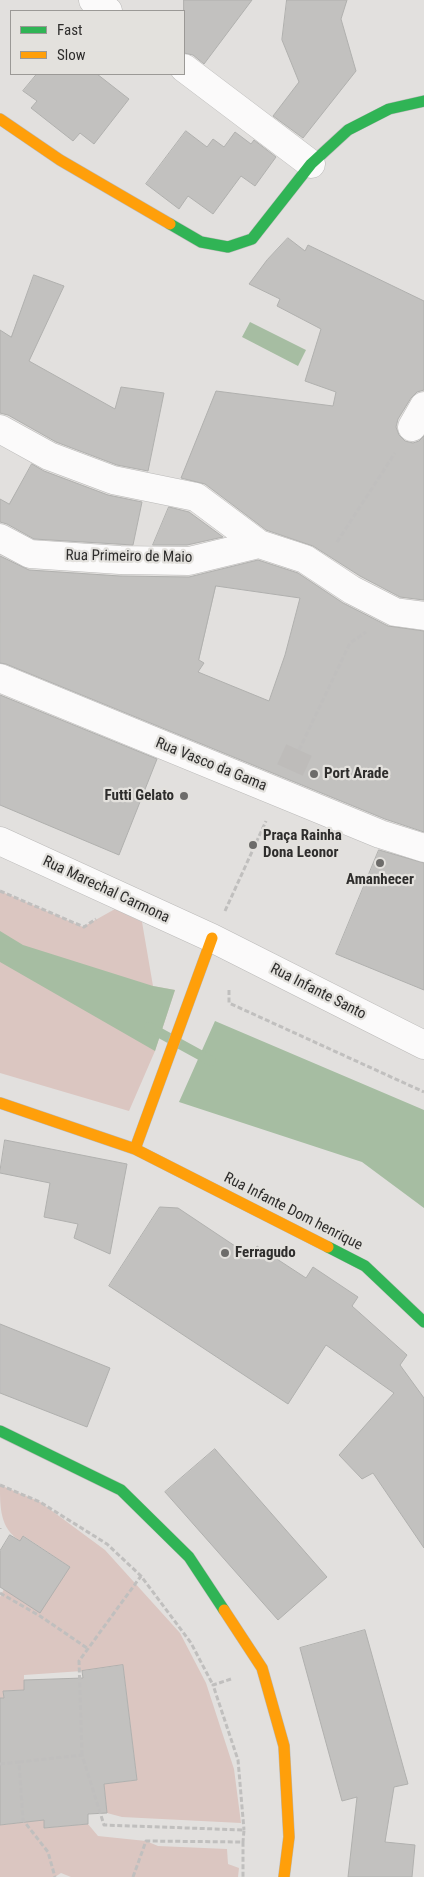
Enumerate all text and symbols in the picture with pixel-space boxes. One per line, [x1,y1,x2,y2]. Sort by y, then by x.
legend [10,10,185,75]
text: Fast [57,21,82,39]
text: Slow [57,46,86,64]
street label: Rua Primeiro de Maio [65,547,193,567]
street label: Rua Vasco da Gama [153,734,269,796]
place label: Port Arade [324,765,389,783]
marker: Port Arade [308,768,320,780]
place label: Futti Gelato [105,787,174,805]
marker: Futti Gelato [178,790,190,802]
place label: Praça Rainha Dona Leonor [263,827,342,862]
marker: Praça Rainha Dona Leonor [247,839,259,851]
street label: Rua Marechal Carmona [40,853,172,927]
marker: Amanhecer [374,857,386,869]
place label: Amanhecer [346,871,414,889]
street label: Rua Infante Santo [267,960,369,1024]
street label: Rua Infante Dom henrique [221,1169,365,1255]
place label: Ferragudo [235,1244,296,1262]
marker: Ferragudo [219,1247,231,1259]

